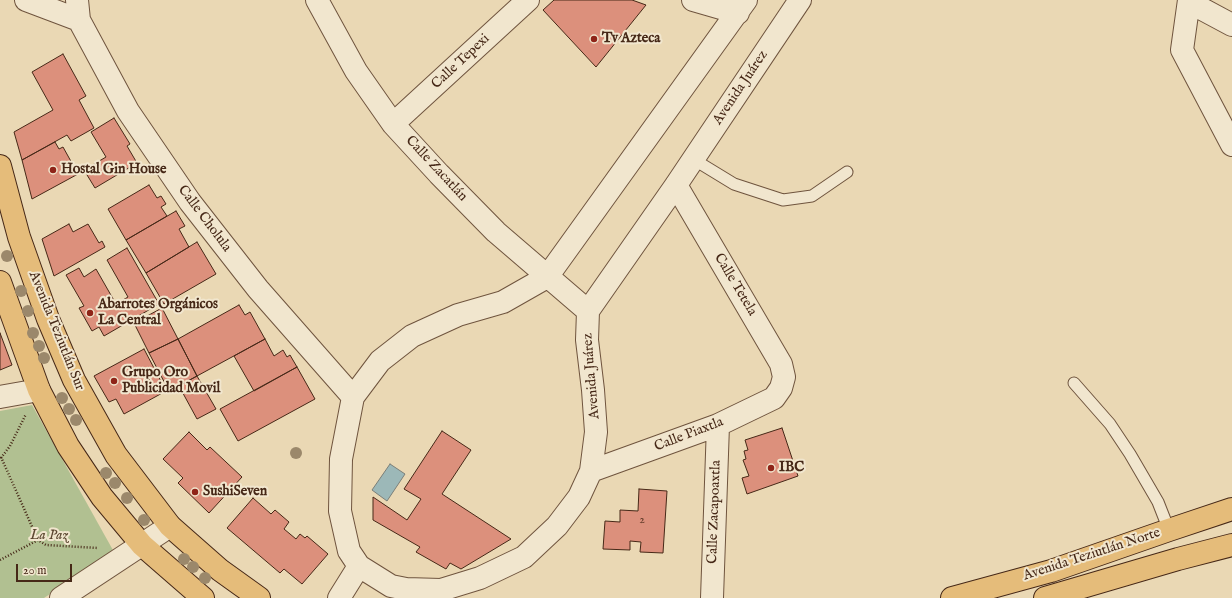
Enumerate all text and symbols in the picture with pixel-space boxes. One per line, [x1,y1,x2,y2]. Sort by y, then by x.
street label: Calle Tepexi [429,31,493,93]
place label: Tv Azteca [602,31,660,47]
marker: Tv Azteca [589,34,599,44]
street label: Avenida Juárez [710,48,772,128]
street label: Calle Zacatlán [401,133,471,205]
place label: Hostal Gin House [61,162,166,178]
marker: Hostal Gin House [48,165,58,175]
street label: Calle Cholula [174,182,234,256]
street label: Calle Tetela [710,251,760,319]
street label: Avenida Teziutlán Sur [24,269,88,393]
place label: Abarrotes Orgánicos La Central [98,297,218,330]
marker: Abarrotes Orgánicos La Central [85,308,95,318]
street label: Avenida Juárez [580,332,604,420]
place label: Grupo Oro Publicidad Movil [122,365,220,398]
marker: Grupo Oro Publicidad Movil [109,376,119,386]
street label: Calle Piaxtla [652,414,726,456]
street label: Calle Zacapoaxtla [705,460,725,564]
place label: IBC [779,460,804,476]
marker: IBC [766,463,776,473]
place label: SushiSeven [203,484,267,500]
marker: SushiSeven [190,487,200,497]
house number: 2 [639,514,645,528]
street label: Avenida Teziutlán Norte [1021,525,1163,585]
park label: La Paz [30,528,68,544]
scale bar [18,556,74,582]
text: 20 m [23,563,46,578]

